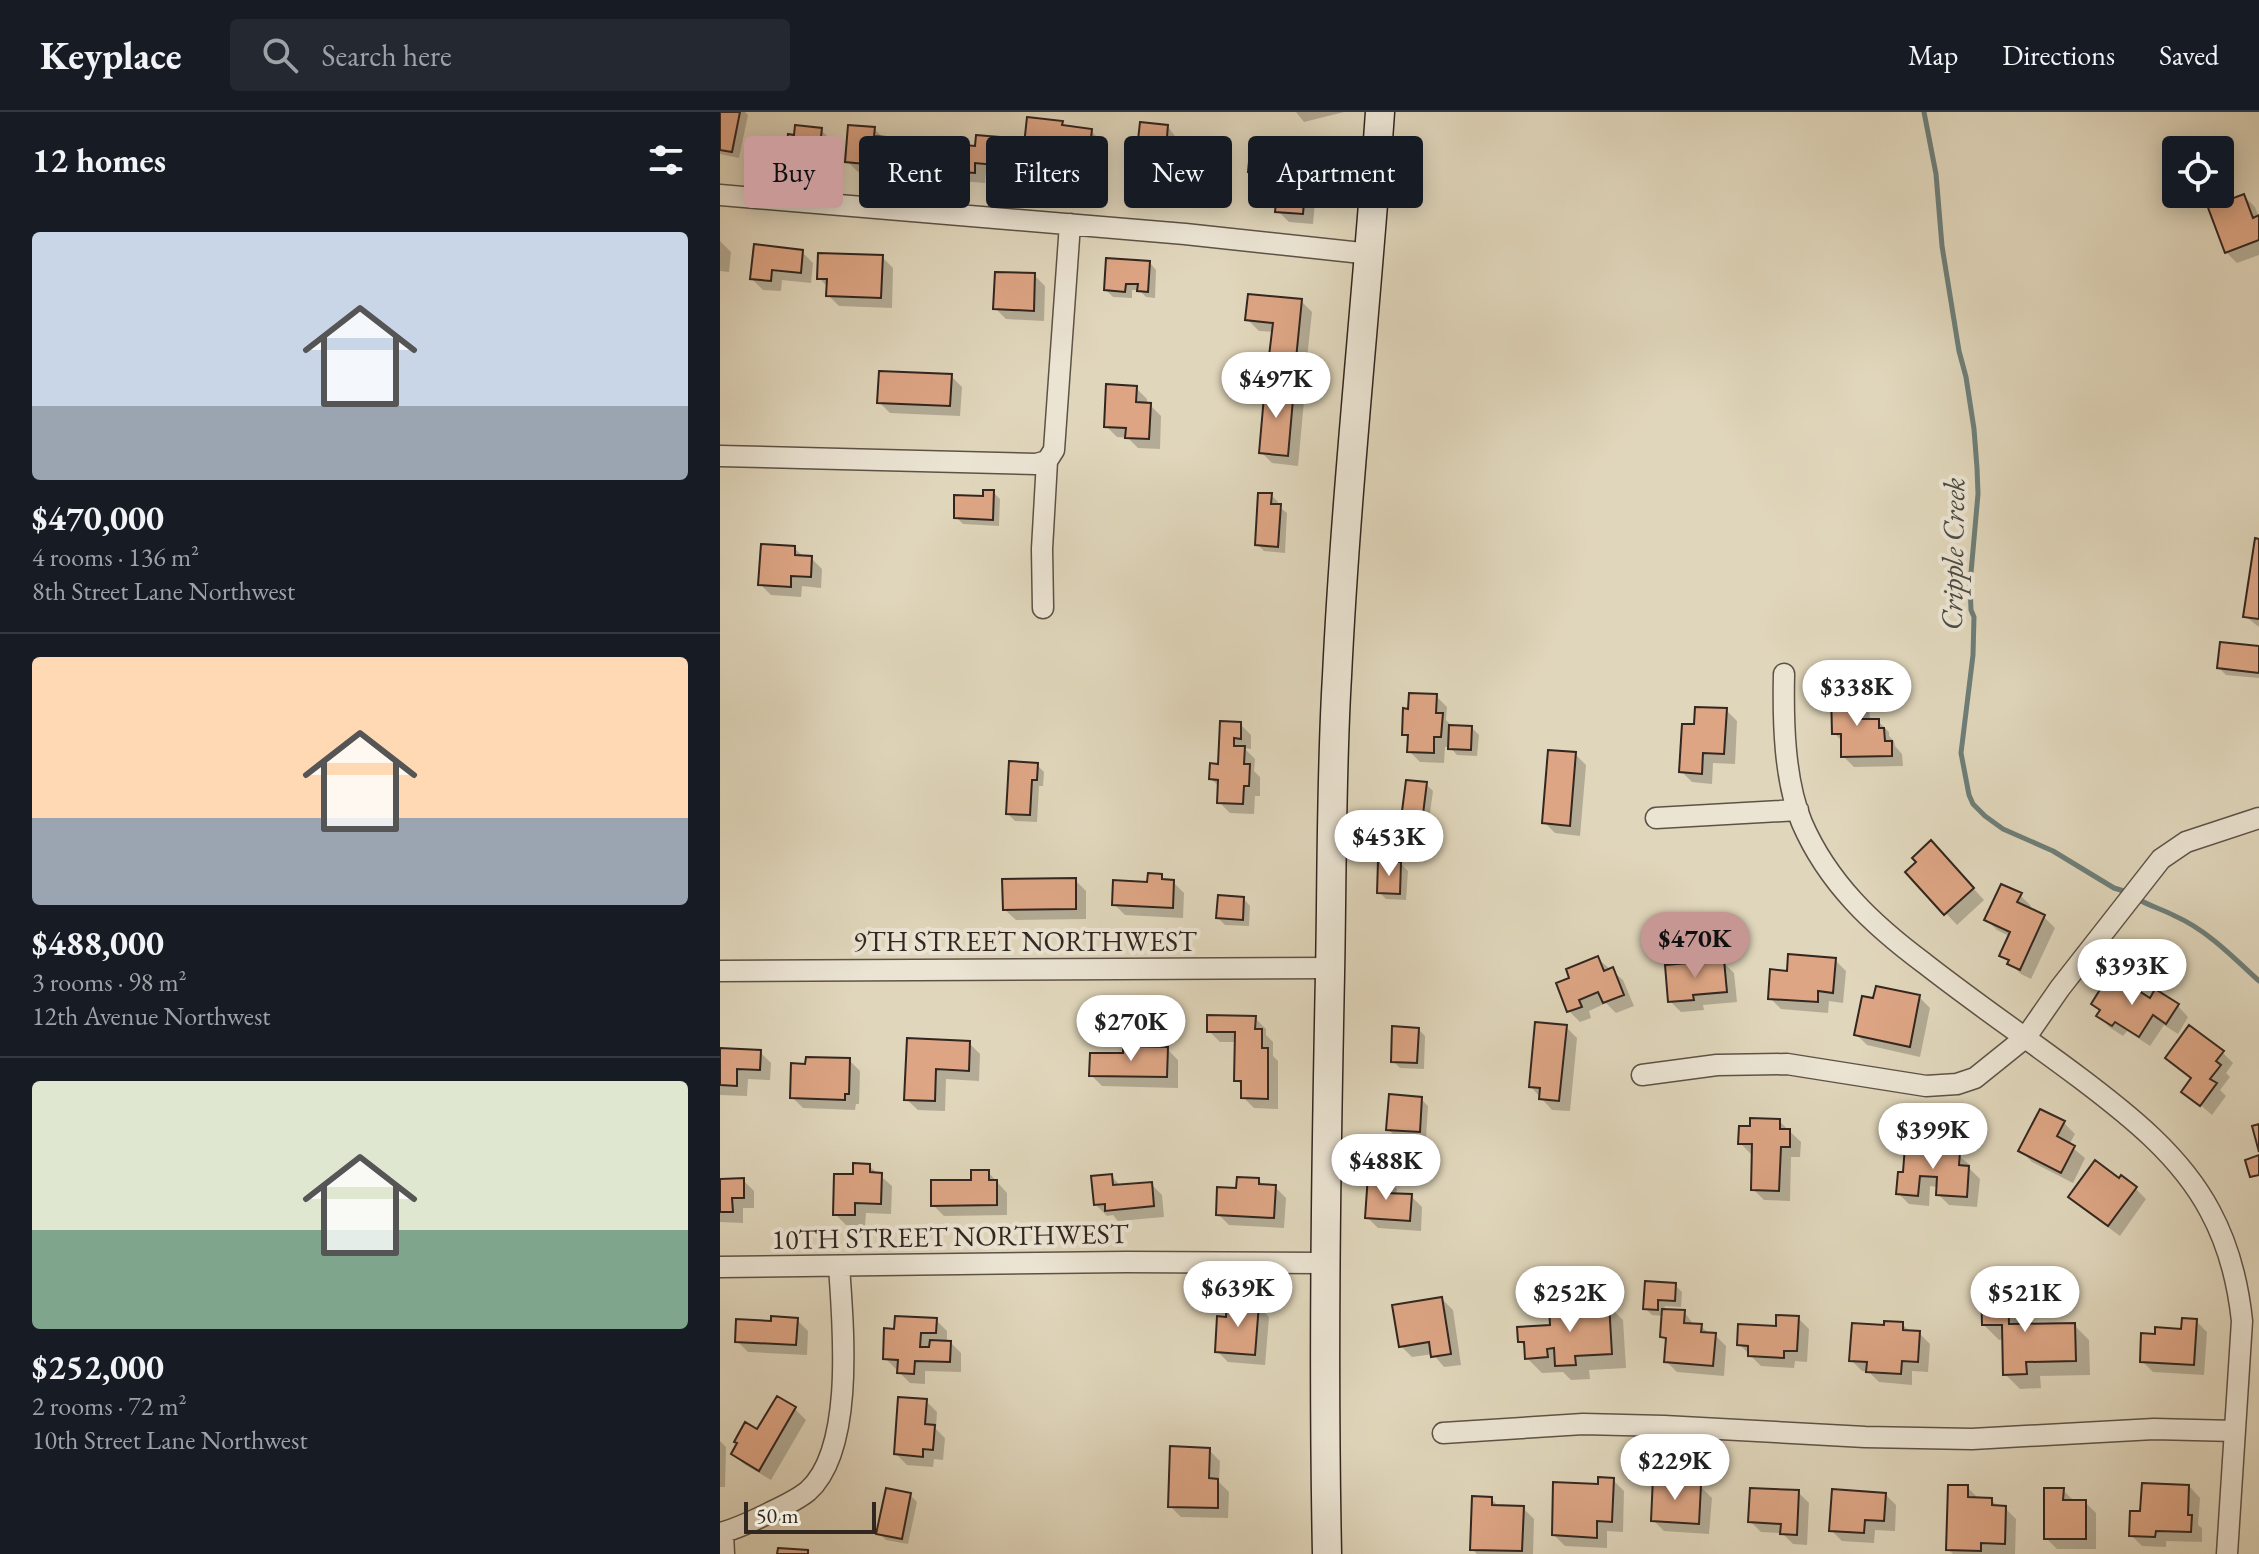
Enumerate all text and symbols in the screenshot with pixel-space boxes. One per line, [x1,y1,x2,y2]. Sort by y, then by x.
search box [230,19,790,91]
text: Keyplace [40,31,182,80]
icon: search [258,33,302,77]
text: Search here [322,36,452,75]
text: Map [1908,37,1958,73]
text: Directions [2002,37,2115,73]
text: Saved [2159,37,2219,73]
chip: Buy [744,136,843,208]
chip: Rent [859,136,970,208]
chip: Filters [986,136,1108,208]
chip: New [1124,136,1232,208]
chip: Apartment [1248,136,1423,208]
map controls [2162,136,2234,208]
button: locate [2162,136,2234,208]
text: 12 homes [32,138,166,182]
icon: filters [644,138,688,182]
icon: home [288,284,432,428]
pin: $497K [1220,352,1332,420]
text: $497K [1239,361,1313,395]
water label: Cripple Creek [1932,477,1973,631]
text: $470,000 [32,496,164,540]
text: 4 rooms · 136 m² [32,540,199,574]
text: 8th Street Lane Northwest [32,574,295,608]
pin: $338K [1801,660,1913,728]
text: $338K [1820,669,1894,703]
icon: home [288,709,432,853]
pin: $453K [1333,810,1445,878]
text: $453K [1352,819,1426,853]
pin: $470K [1639,912,1751,980]
text: $488,000 [32,921,164,965]
text: $470K [1658,921,1732,955]
street label: 9TH STREET NORTHWEST [853,923,1197,959]
pin: $393K [2076,939,2188,1007]
text: $393K [2095,948,2169,982]
text: 3 rooms · 98 m² [32,965,187,999]
pin: $270K [1075,995,1187,1063]
text: 12th Avenue Northwest [32,999,270,1033]
text: $270K [1094,1004,1168,1038]
pin: $399K [1877,1103,1989,1171]
text: $399K [1896,1112,1970,1146]
icon: home [288,1133,432,1277]
pin: $488K [1330,1134,1442,1202]
text: $488K [1349,1143,1423,1177]
street label: 10TH STREET NORTHWEST [771,1215,1129,1257]
pin: $639K [1182,1261,1294,1329]
pin: $252K [1514,1266,1626,1334]
pin: $521K [1969,1266,2081,1334]
text: $639K [1201,1270,1275,1304]
text: $252K [1533,1275,1607,1309]
text: $521K [1988,1275,2062,1309]
text: $252,000 [32,1345,164,1389]
text: 2 rooms · 72 m² [32,1389,187,1423]
text: 10th Street Lane Northwest [32,1423,308,1457]
pin: $229K [1619,1434,1731,1502]
text: $229K [1638,1443,1712,1477]
scale bar [744,1498,876,1534]
text: 50 m [756,1501,799,1530]

